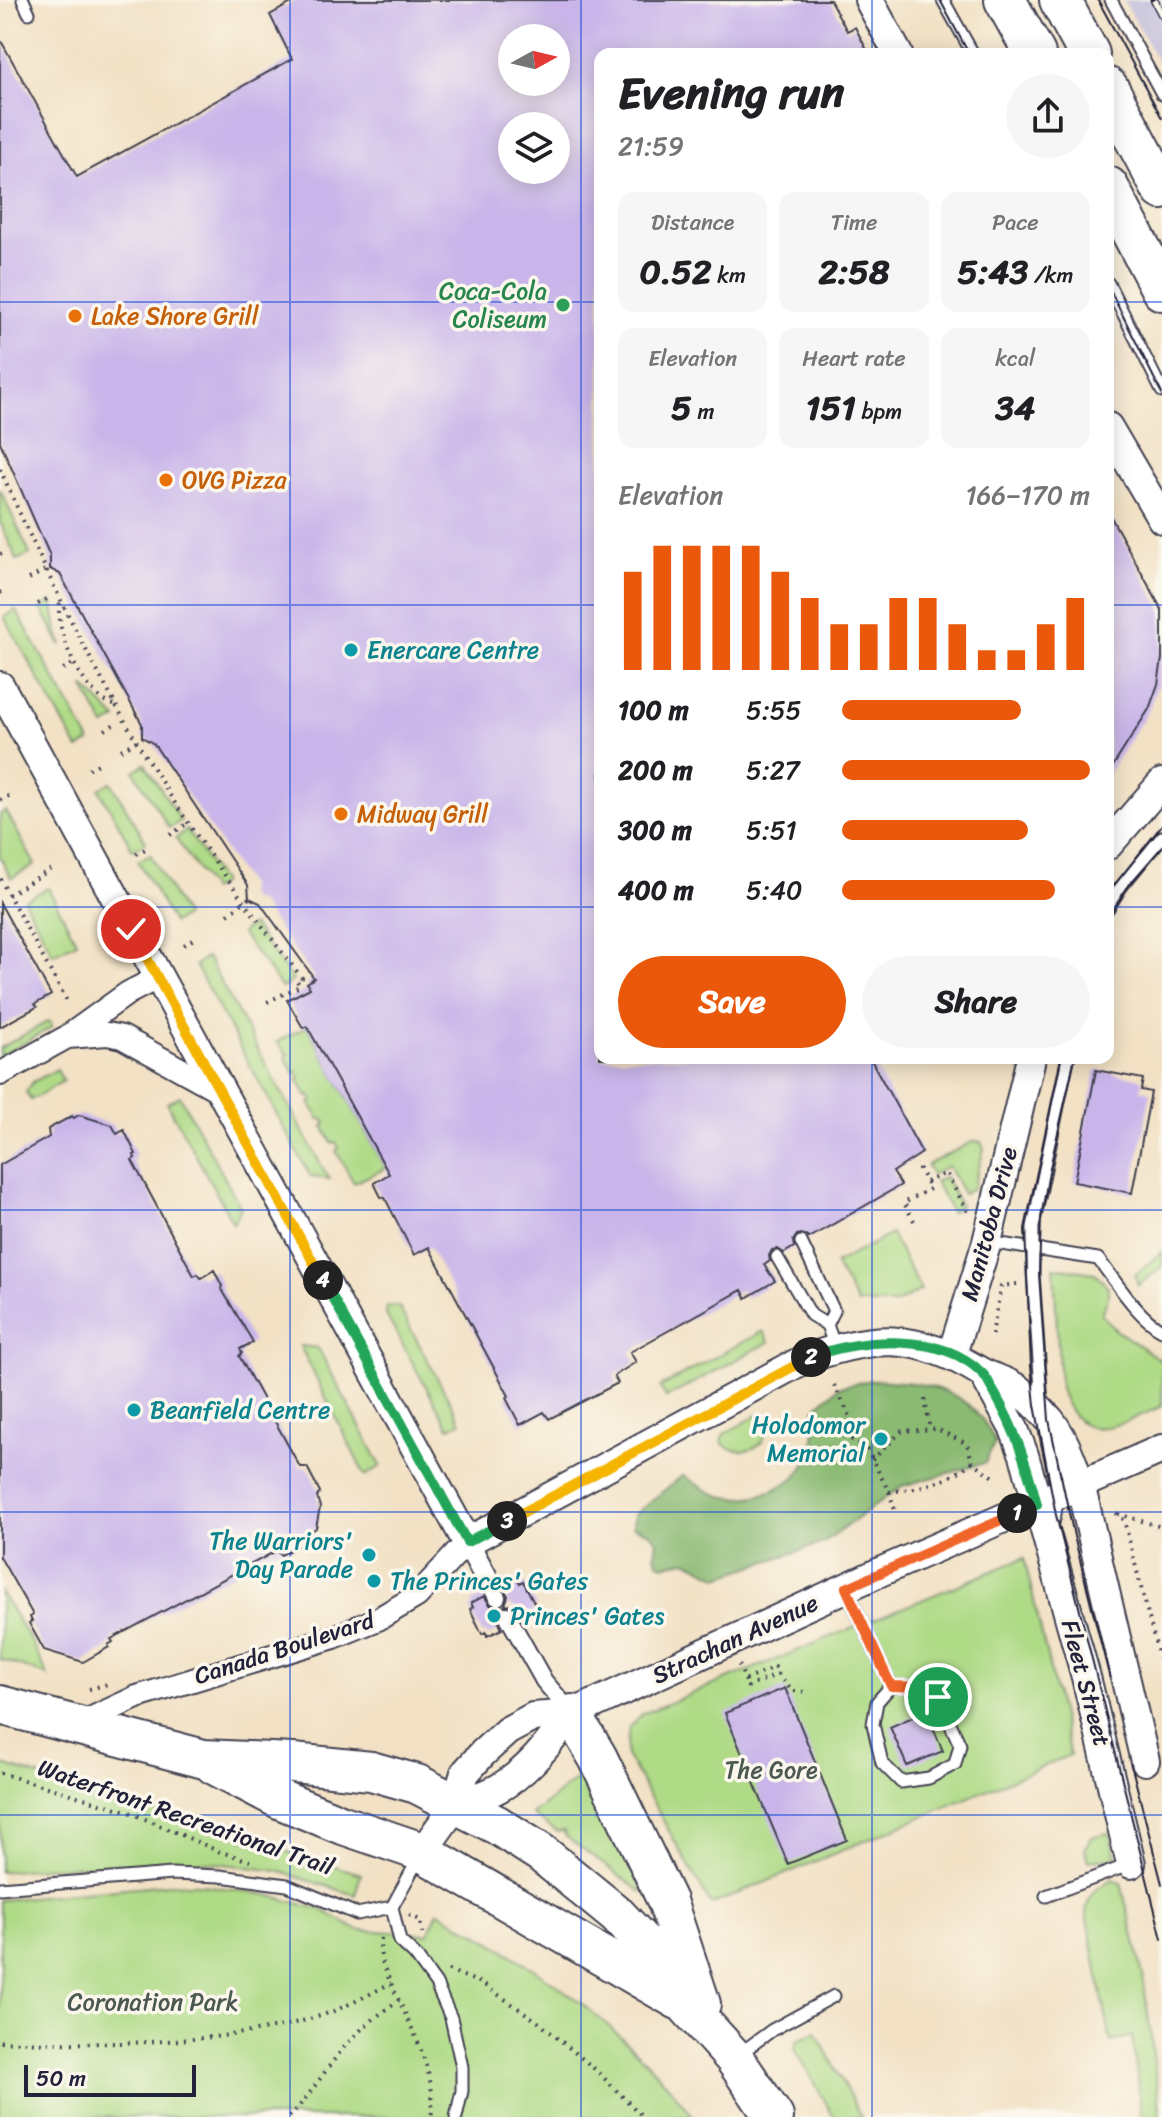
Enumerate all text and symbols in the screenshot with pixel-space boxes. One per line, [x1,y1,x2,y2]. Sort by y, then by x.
north arrow [498,24,570,96]
map controls [498,24,570,184]
text: Evening run [618,54,844,132]
button: share [1006,74,1090,158]
button: layers [498,112,570,184]
text: 21:59 [618,123,684,169]
text: Distance [651,203,734,242]
text: Time [831,203,877,242]
text: Pace [992,203,1039,242]
text: 0.52 [639,242,712,302]
text: 2:58 [818,242,890,302]
text: 5:43 [957,242,1028,302]
text: km [712,256,746,295]
text: /km [1028,256,1073,295]
place label: Coca-Cola Coliseum [439,270,547,340]
place label: Lake Shore Grill [91,295,260,337]
marker: Coca-Cola Coliseum [554,296,572,314]
marker: Lake Shore Grill [66,307,84,325]
text: Elevation [648,339,737,378]
text: Heart rate [802,339,906,378]
text: kcal [995,339,1035,378]
text: 5 [671,378,692,438]
text: 151 [806,378,856,438]
text: 34 [995,378,1035,438]
text: m [692,392,714,431]
text: bpm [856,392,902,431]
place label: OVG Pizza [182,459,287,501]
marker: OVG Pizza [157,471,175,489]
text: Elevation [618,472,723,518]
text: 166–170 m [965,472,1090,518]
place label: Enercare Centre [367,629,539,671]
marker: Enercare Centre [342,641,360,659]
text: 100 m [618,687,689,733]
text: 5:55 [746,687,802,733]
text: 200 m [618,747,693,793]
text: 5:27 [746,747,800,793]
place label: Midway Grill [357,793,489,835]
marker: Midway Grill [332,805,350,823]
text: 300 m [618,807,692,853]
text: 5:51 [746,807,797,853]
text: 400 m [618,867,694,913]
text: 5:40 [746,867,802,913]
pin [97,895,165,963]
icon: check [109,907,153,951]
button: Save [618,956,846,1048]
button: Share [862,956,1090,1048]
street label: Manitoba Drive [948,1142,1030,1306]
pin: 4 [303,1260,343,1300]
text: 4 [316,1260,330,1299]
pin: 2 [791,1337,831,1377]
text: 2 [805,1337,817,1376]
place label: Beanfield Centre [150,1389,330,1431]
marker: Beanfield Centre [125,1401,143,1419]
place label: Holodomor Memorial [752,1404,867,1474]
marker: Holodomor Memorial [872,1430,890,1448]
pin: 1 [997,1493,1037,1533]
text: 1 [1012,1493,1022,1532]
pin: 3 [487,1501,527,1541]
text: 3 [501,1501,513,1540]
place label: The Warriors' Day Parade [209,1520,353,1590]
marker: The Warriors' Day Parade [360,1546,378,1564]
place label: The Princes' Gates [390,1560,589,1602]
marker: The Princes' Gates [365,1572,383,1590]
street label: Strachan Avenue [645,1582,825,1696]
place label: Princes' Gates [510,1595,664,1637]
street label: Canada Boulevard [188,1599,381,1697]
marker: Princes' Gates [485,1607,503,1625]
street label: Fleet Street [1049,1615,1123,1751]
pin [904,1663,972,1731]
icon: arrive [916,1675,960,1719]
street label: Waterfront Recreational Trail [32,1746,341,1888]
park label: The Gore [724,1749,818,1791]
park label: Coronation Park [67,1981,239,2023]
text: 50 m [36,2059,86,2098]
scale bar [24,2061,196,2097]

